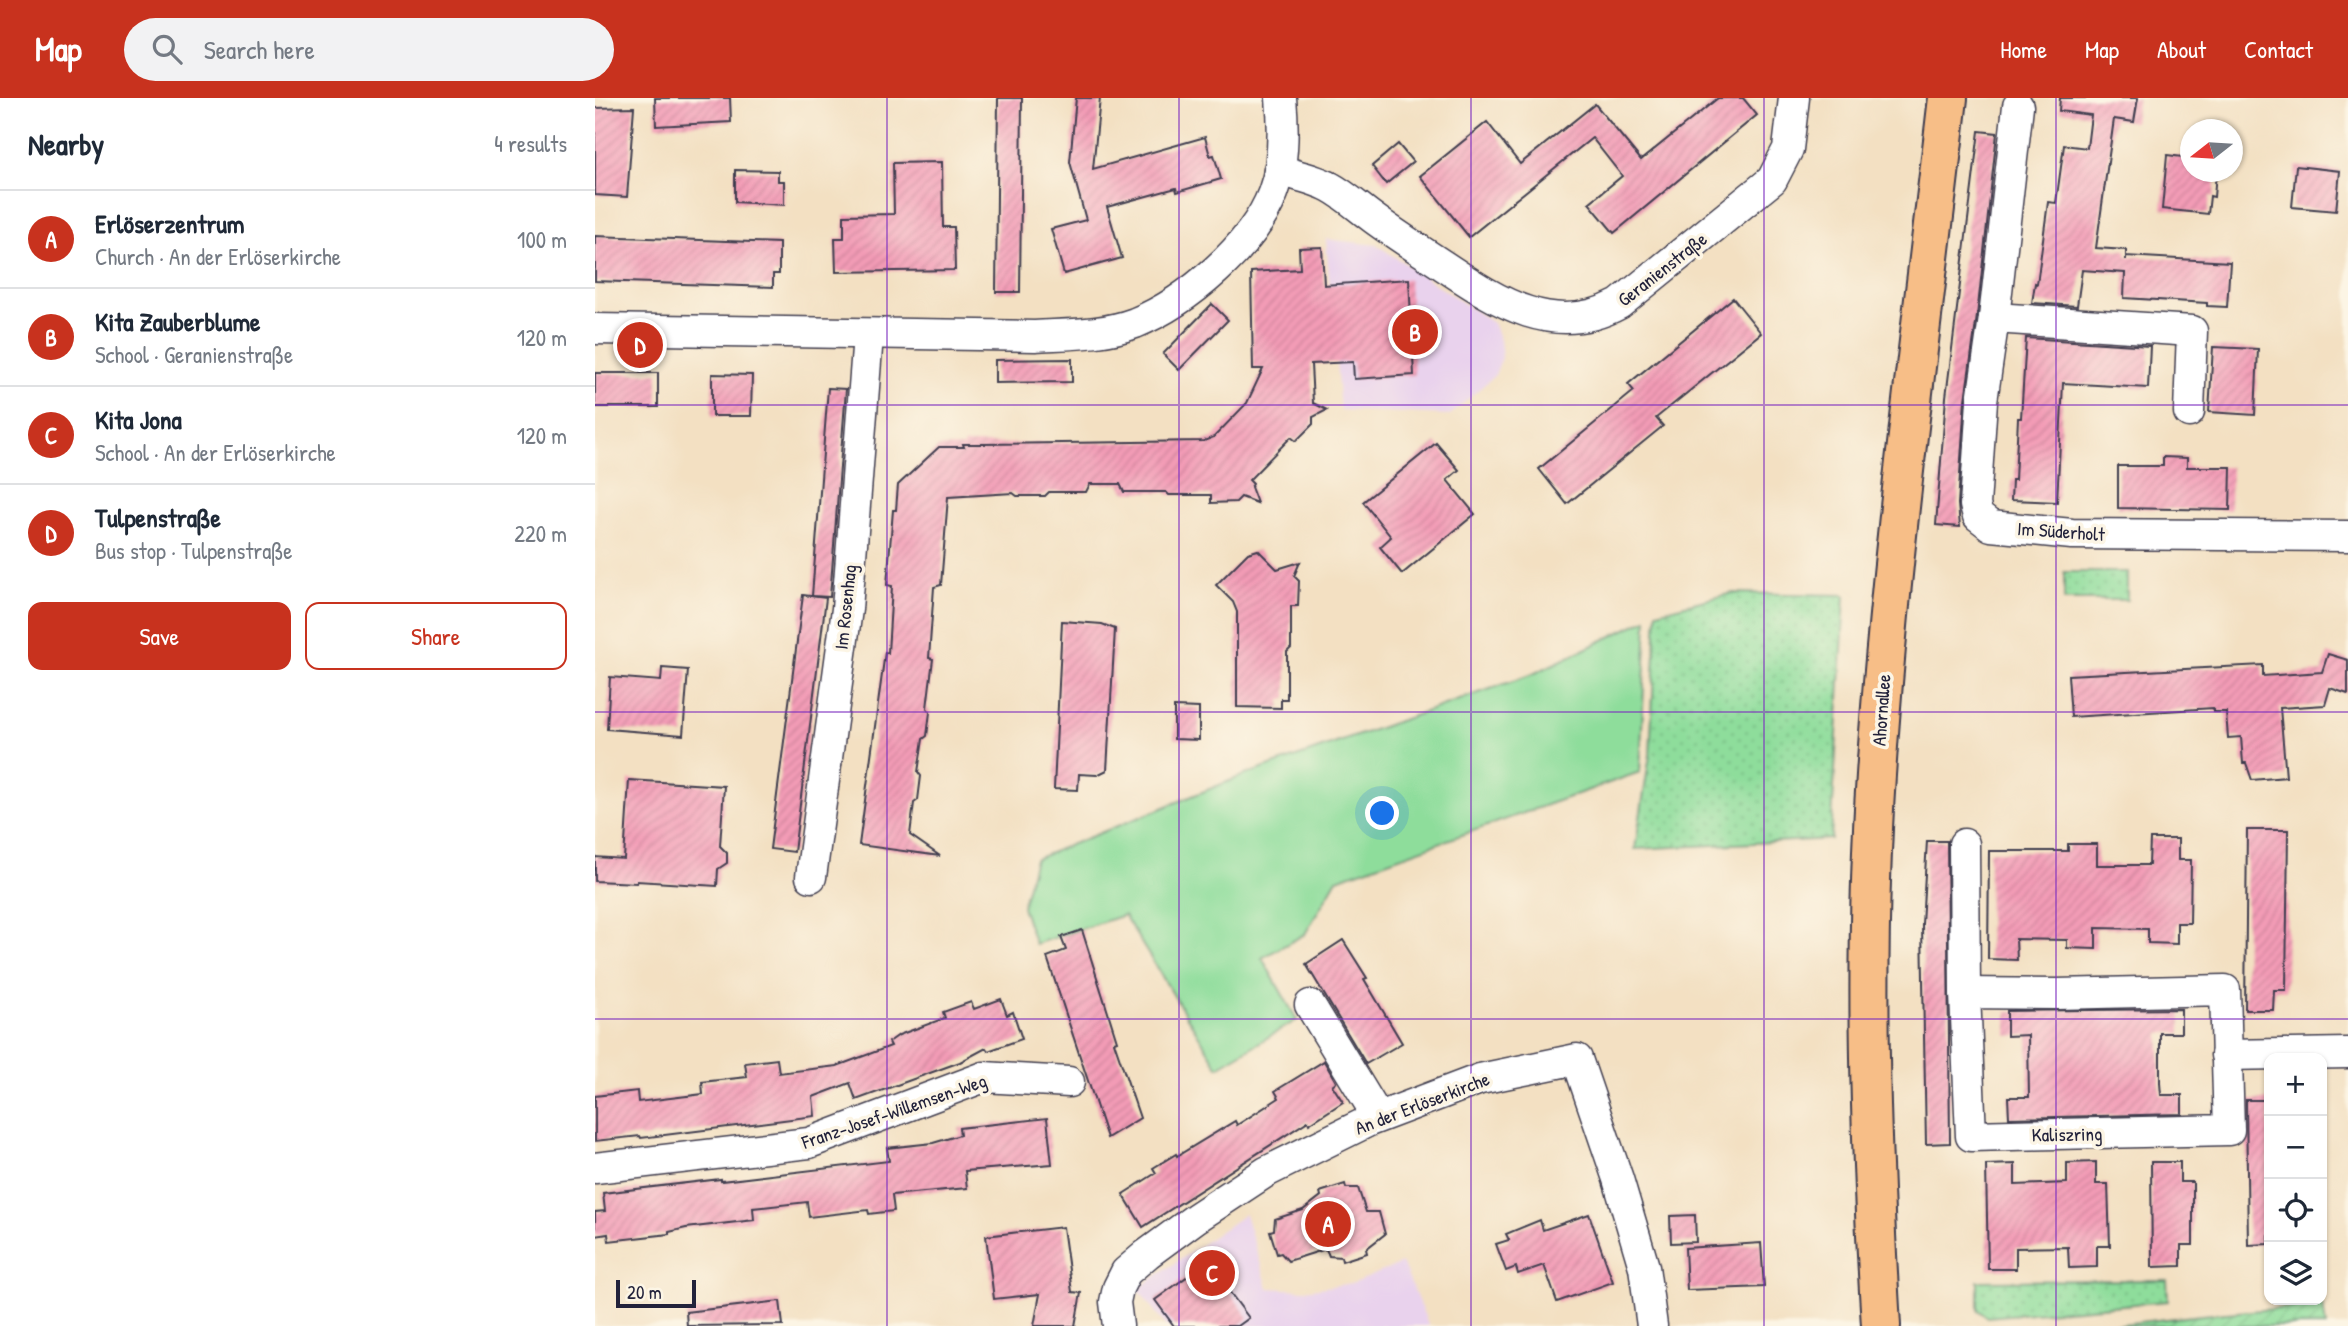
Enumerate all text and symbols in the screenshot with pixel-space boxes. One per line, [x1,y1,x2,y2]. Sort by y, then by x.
search box [124,18,614,81]
text: Map [35,27,82,71]
icon: search [148,30,186,68]
text: Search here [204,32,315,67]
text: Home [2000,33,2047,65]
text: Map [2085,33,2119,65]
text: About [2157,33,2206,65]
text: Contact [2244,33,2313,65]
north arrow [2180,119,2243,182]
text: Nearby [28,124,104,164]
text: 4 results [494,128,567,159]
text: Erlöserzentrum [95,206,245,241]
text: A [45,224,57,255]
text: 100 m [517,224,567,255]
street label: Geranienstraße [1612,226,1712,312]
text: Church · An der Erlöserkirche [95,241,341,272]
text: Kita Zauberblume [95,304,260,339]
pin: B [1392,306,1438,358]
pin: D [617,319,663,371]
text: B [45,322,57,353]
text: 120 m [517,322,567,353]
text: School · Geranienstraße [95,339,293,370]
text: Kita Jona [95,402,182,437]
text: C [45,420,57,451]
text: 120 m [517,420,567,451]
text: School · An der Erlöserkirche [95,437,336,468]
text: Tulpenstraße [95,500,221,535]
street label: Im Süderholt [2016,515,2106,547]
text: D [46,518,56,549]
text: 220 m [514,518,567,549]
text: Bus stop · Tulpenstraße [95,535,293,566]
street label: Im Rosenhag [828,563,862,651]
button: Save [28,602,291,670]
button: Share [305,602,567,670]
street label: Ahornallee [1866,673,1896,747]
your location [1365,796,1399,830]
map controls [2264,1053,2327,1305]
button: + [2264,1053,2327,1116]
street label: An der Erlöserkirche [1351,1065,1493,1141]
street label: Franz-Josef-Willemsen-Weg [797,1067,990,1155]
button: − [2264,1116,2327,1179]
street label: Kaliszring [2031,1120,2103,1148]
button: locate [2264,1179,2327,1242]
pin: A [1305,1198,1351,1250]
button: layers [2264,1242,2327,1305]
pin: C [1189,1247,1235,1299]
scale bar [616,1277,697,1309]
text: 20 m [627,1279,662,1305]

